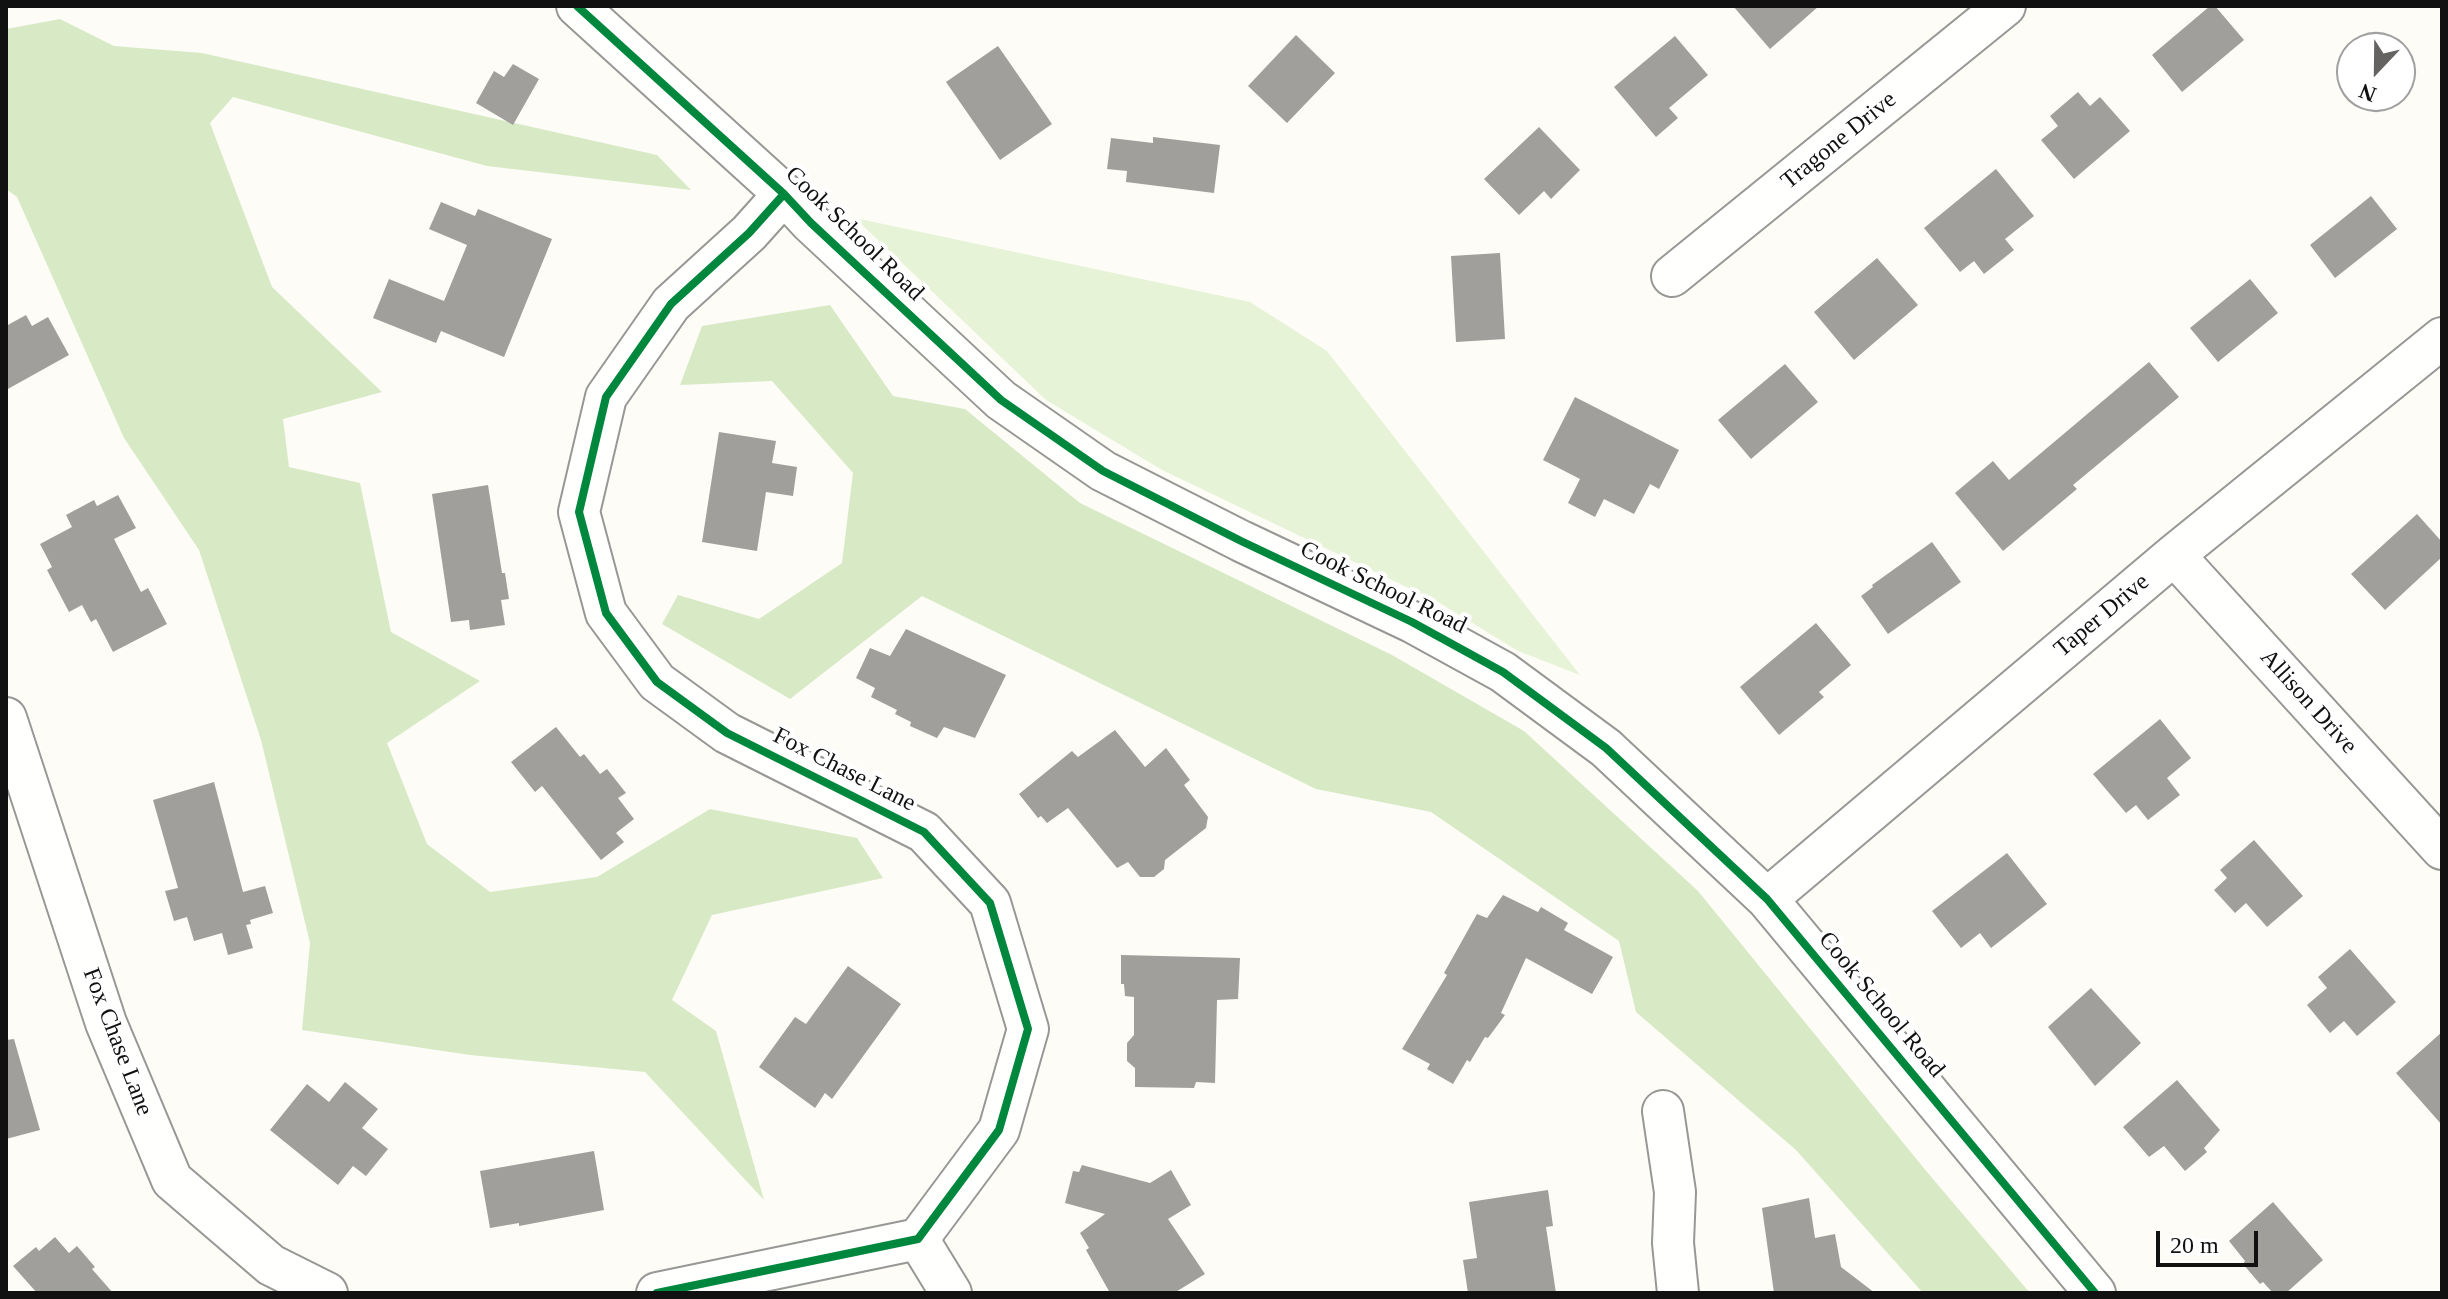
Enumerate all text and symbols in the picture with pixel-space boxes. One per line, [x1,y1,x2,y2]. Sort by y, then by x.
north arrow [2336,32,2416,112]
text: N [2356,78,2380,107]
street label: Tragone Drive [1776,86,1902,196]
street label: Cook School Road [779,161,929,307]
street label: Cook School Road [1295,535,1471,641]
street label: Taper Drive [2049,568,2155,664]
street label: Allison Drive [2253,644,2363,760]
street label: Fox Chase Lane [768,722,920,818]
street label: Cook School Road [1812,926,1950,1084]
street label: Fox Chase Lane [76,964,158,1120]
scale bar [2160,1215,2262,1265]
text: 20 m [2170,1232,2219,1258]

